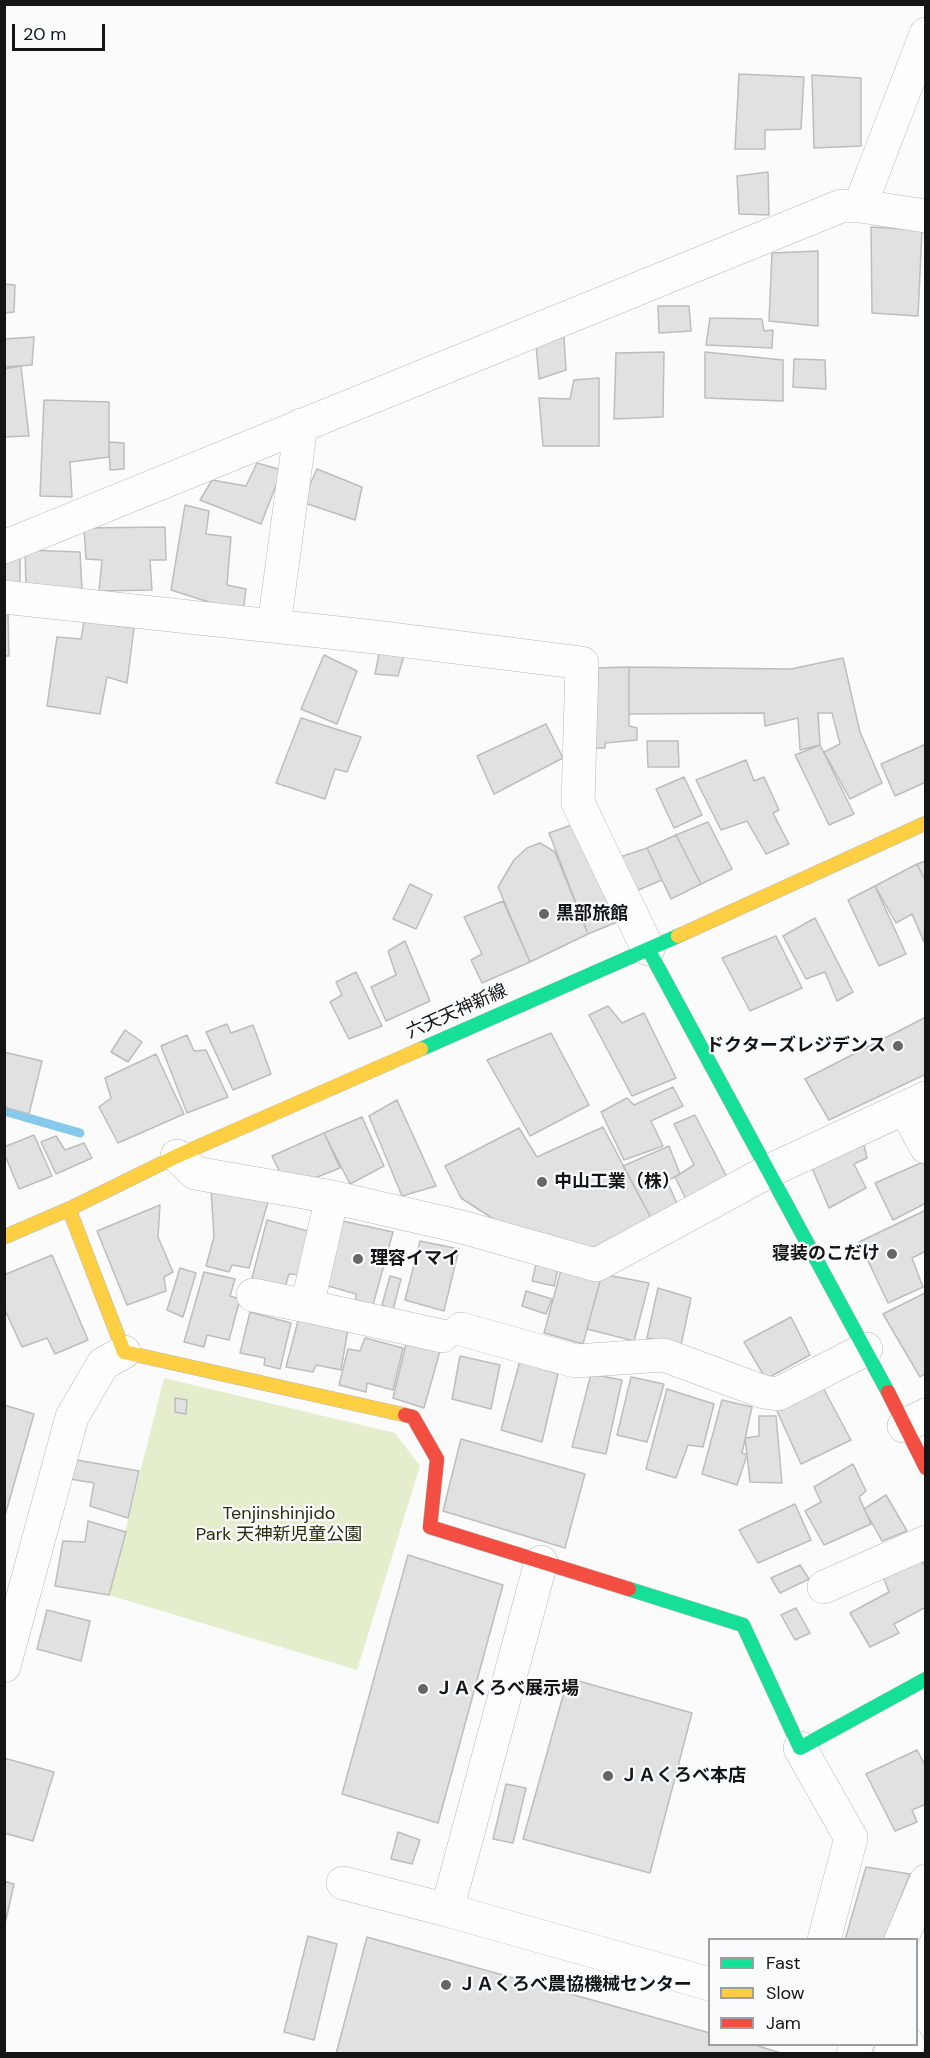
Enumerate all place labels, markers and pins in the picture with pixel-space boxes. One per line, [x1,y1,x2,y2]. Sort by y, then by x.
place label: 黒部旅館 [556,903,628,925]
marker: 黒部旅館 [537,907,551,921]
place label: ドクターズレジデンス [706,1035,886,1057]
marker: ドクターズレジデンス [891,1039,905,1053]
place label: 中山工業（株） [554,1171,680,1193]
marker: 中山工業（株） [535,1175,549,1189]
place label: 寝装のこだけ [772,1243,880,1265]
marker: 寝装のこだけ [885,1247,899,1261]
place label: 理容イマイ [370,1248,460,1270]
marker: 理容イマイ [351,1252,365,1266]
place label: ＪＡくろべ展示場 [435,1678,579,1700]
marker: ＪＡくろべ展示場 [416,1682,430,1696]
place label: ＪＡくろべ本店 [620,1765,746,1787]
marker: ＪＡくろべ本店 [601,1769,615,1783]
place label: ＪＡくろべ農協機械センター [458,1974,692,1996]
marker: ＪＡくろべ農協機械センター [439,1978,453,1992]

